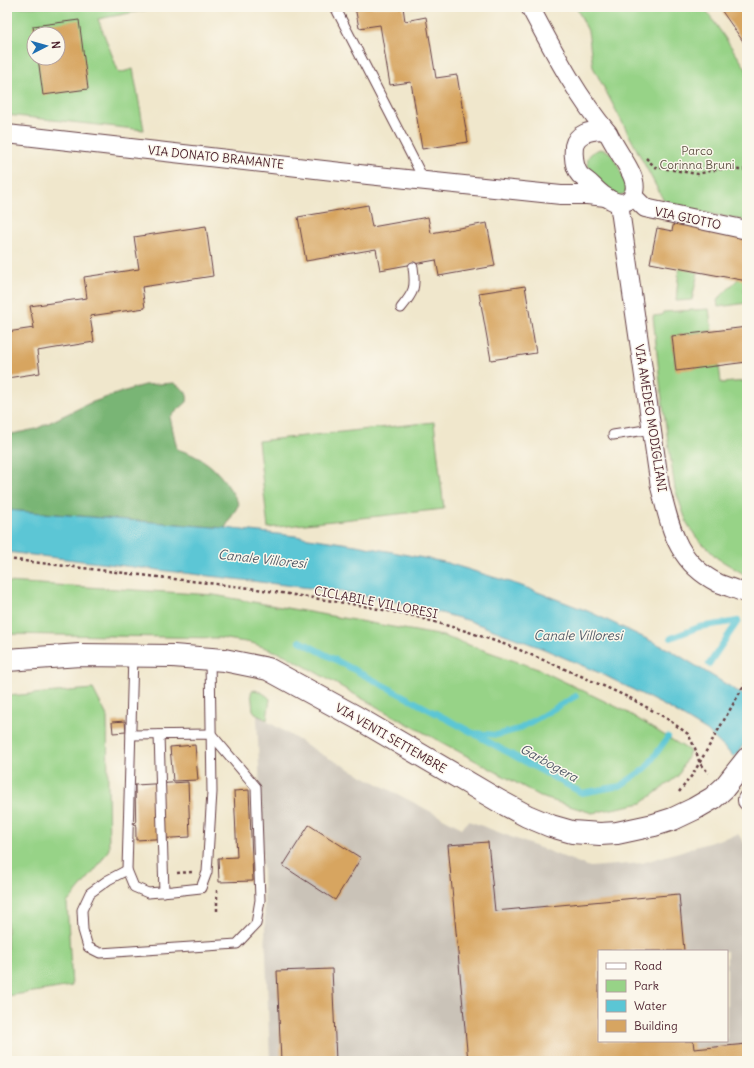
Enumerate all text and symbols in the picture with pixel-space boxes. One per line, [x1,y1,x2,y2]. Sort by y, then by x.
north arrow [26,26,66,66]
text: N [49,40,63,49]
street label: VIA DONATO BRAMANTE [147,142,285,172]
park label: Parco Corinna Bruni [659,143,735,172]
street label: VIA GIOTTO [653,204,723,232]
street label: VIA AMEDEO MODIGLIANI [632,343,670,493]
water label: Canale Villoresi [217,546,309,572]
street label: CICLABILE VILLORESI [313,583,439,621]
water label: Canale Villoresi [534,627,624,644]
street label: VIA VENTI SETTEMBRE [333,700,449,776]
water label: Garbogera [517,740,581,786]
legend [598,950,728,1042]
text: Road [634,958,662,973]
text: Park [634,978,659,993]
text: Water [634,998,667,1013]
text: Building [634,1018,678,1033]

